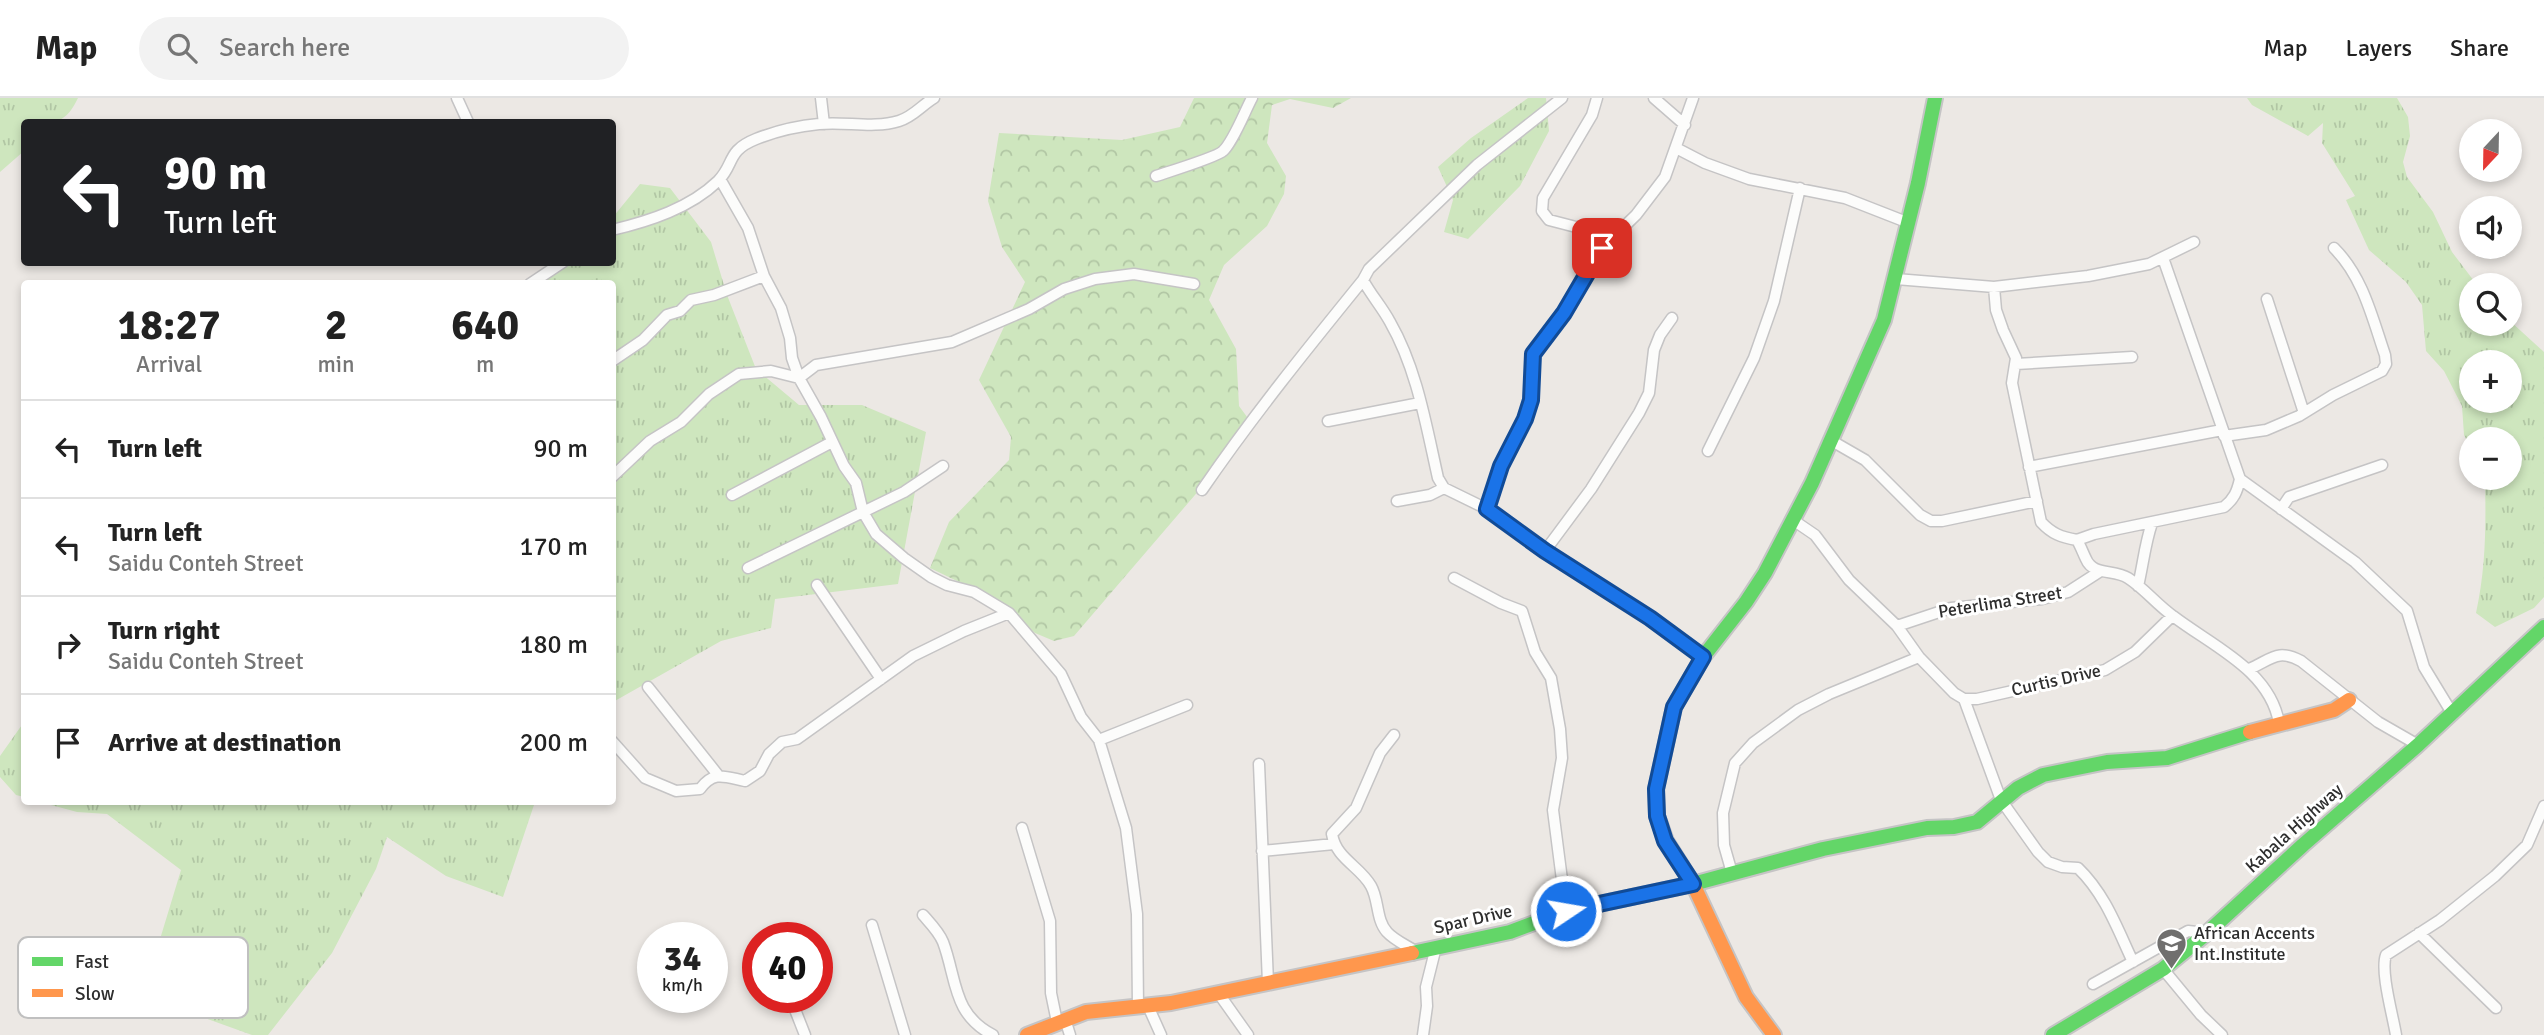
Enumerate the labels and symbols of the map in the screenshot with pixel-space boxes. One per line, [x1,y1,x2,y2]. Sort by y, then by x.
north arrow [2459,119,2522,182]
pin [1572,218,1632,278]
street label: Peterlima Street [1937,581,2063,623]
street label: Curtis Drive [2009,659,2103,701]
street label: Kabala Highway [2241,778,2348,877]
position arrow [1529,874,1603,948]
street label: Spar Drive [1432,899,1514,939]
speed limit sign: 40 [742,922,833,1013]
place label: African Accents Int.Institute [2194,922,2315,965]
school or university icon: African Accents Int.Institute [2154,926,2188,970]
legend [18,937,248,1018]
text: Fast [75,950,109,974]
text: Slow [75,982,115,1006]

